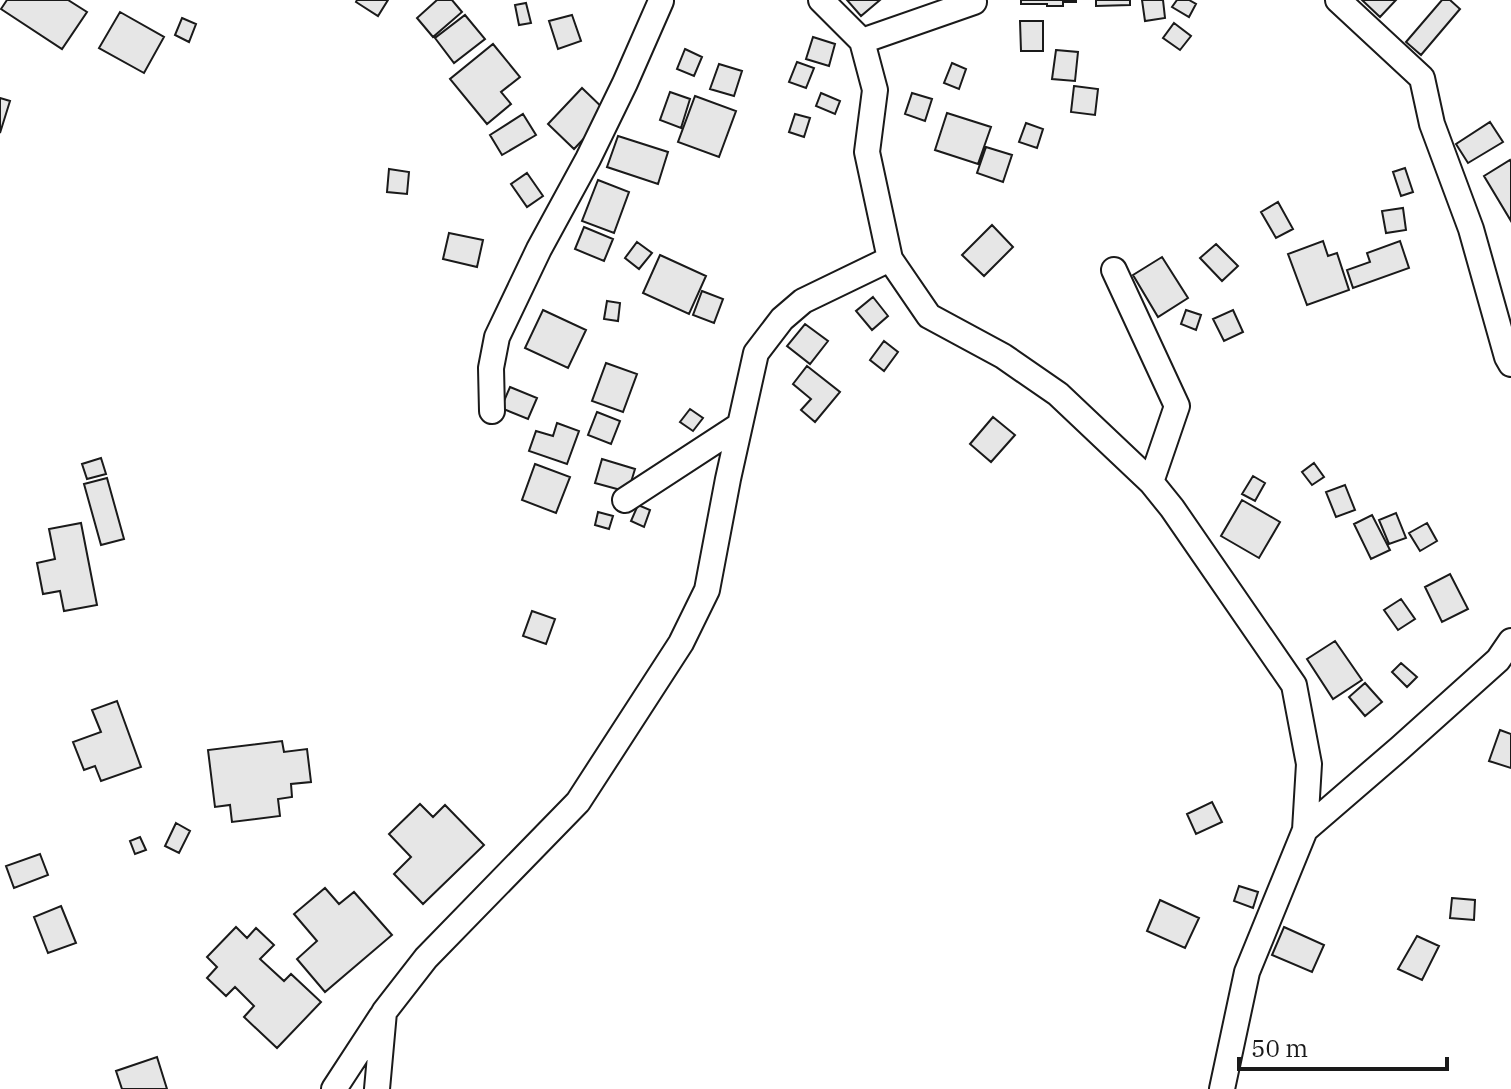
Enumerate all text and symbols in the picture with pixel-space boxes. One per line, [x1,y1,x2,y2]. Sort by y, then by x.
scale bar [1239,1021,1447,1071]
text: 50 m [1251,1032,1308,1064]

